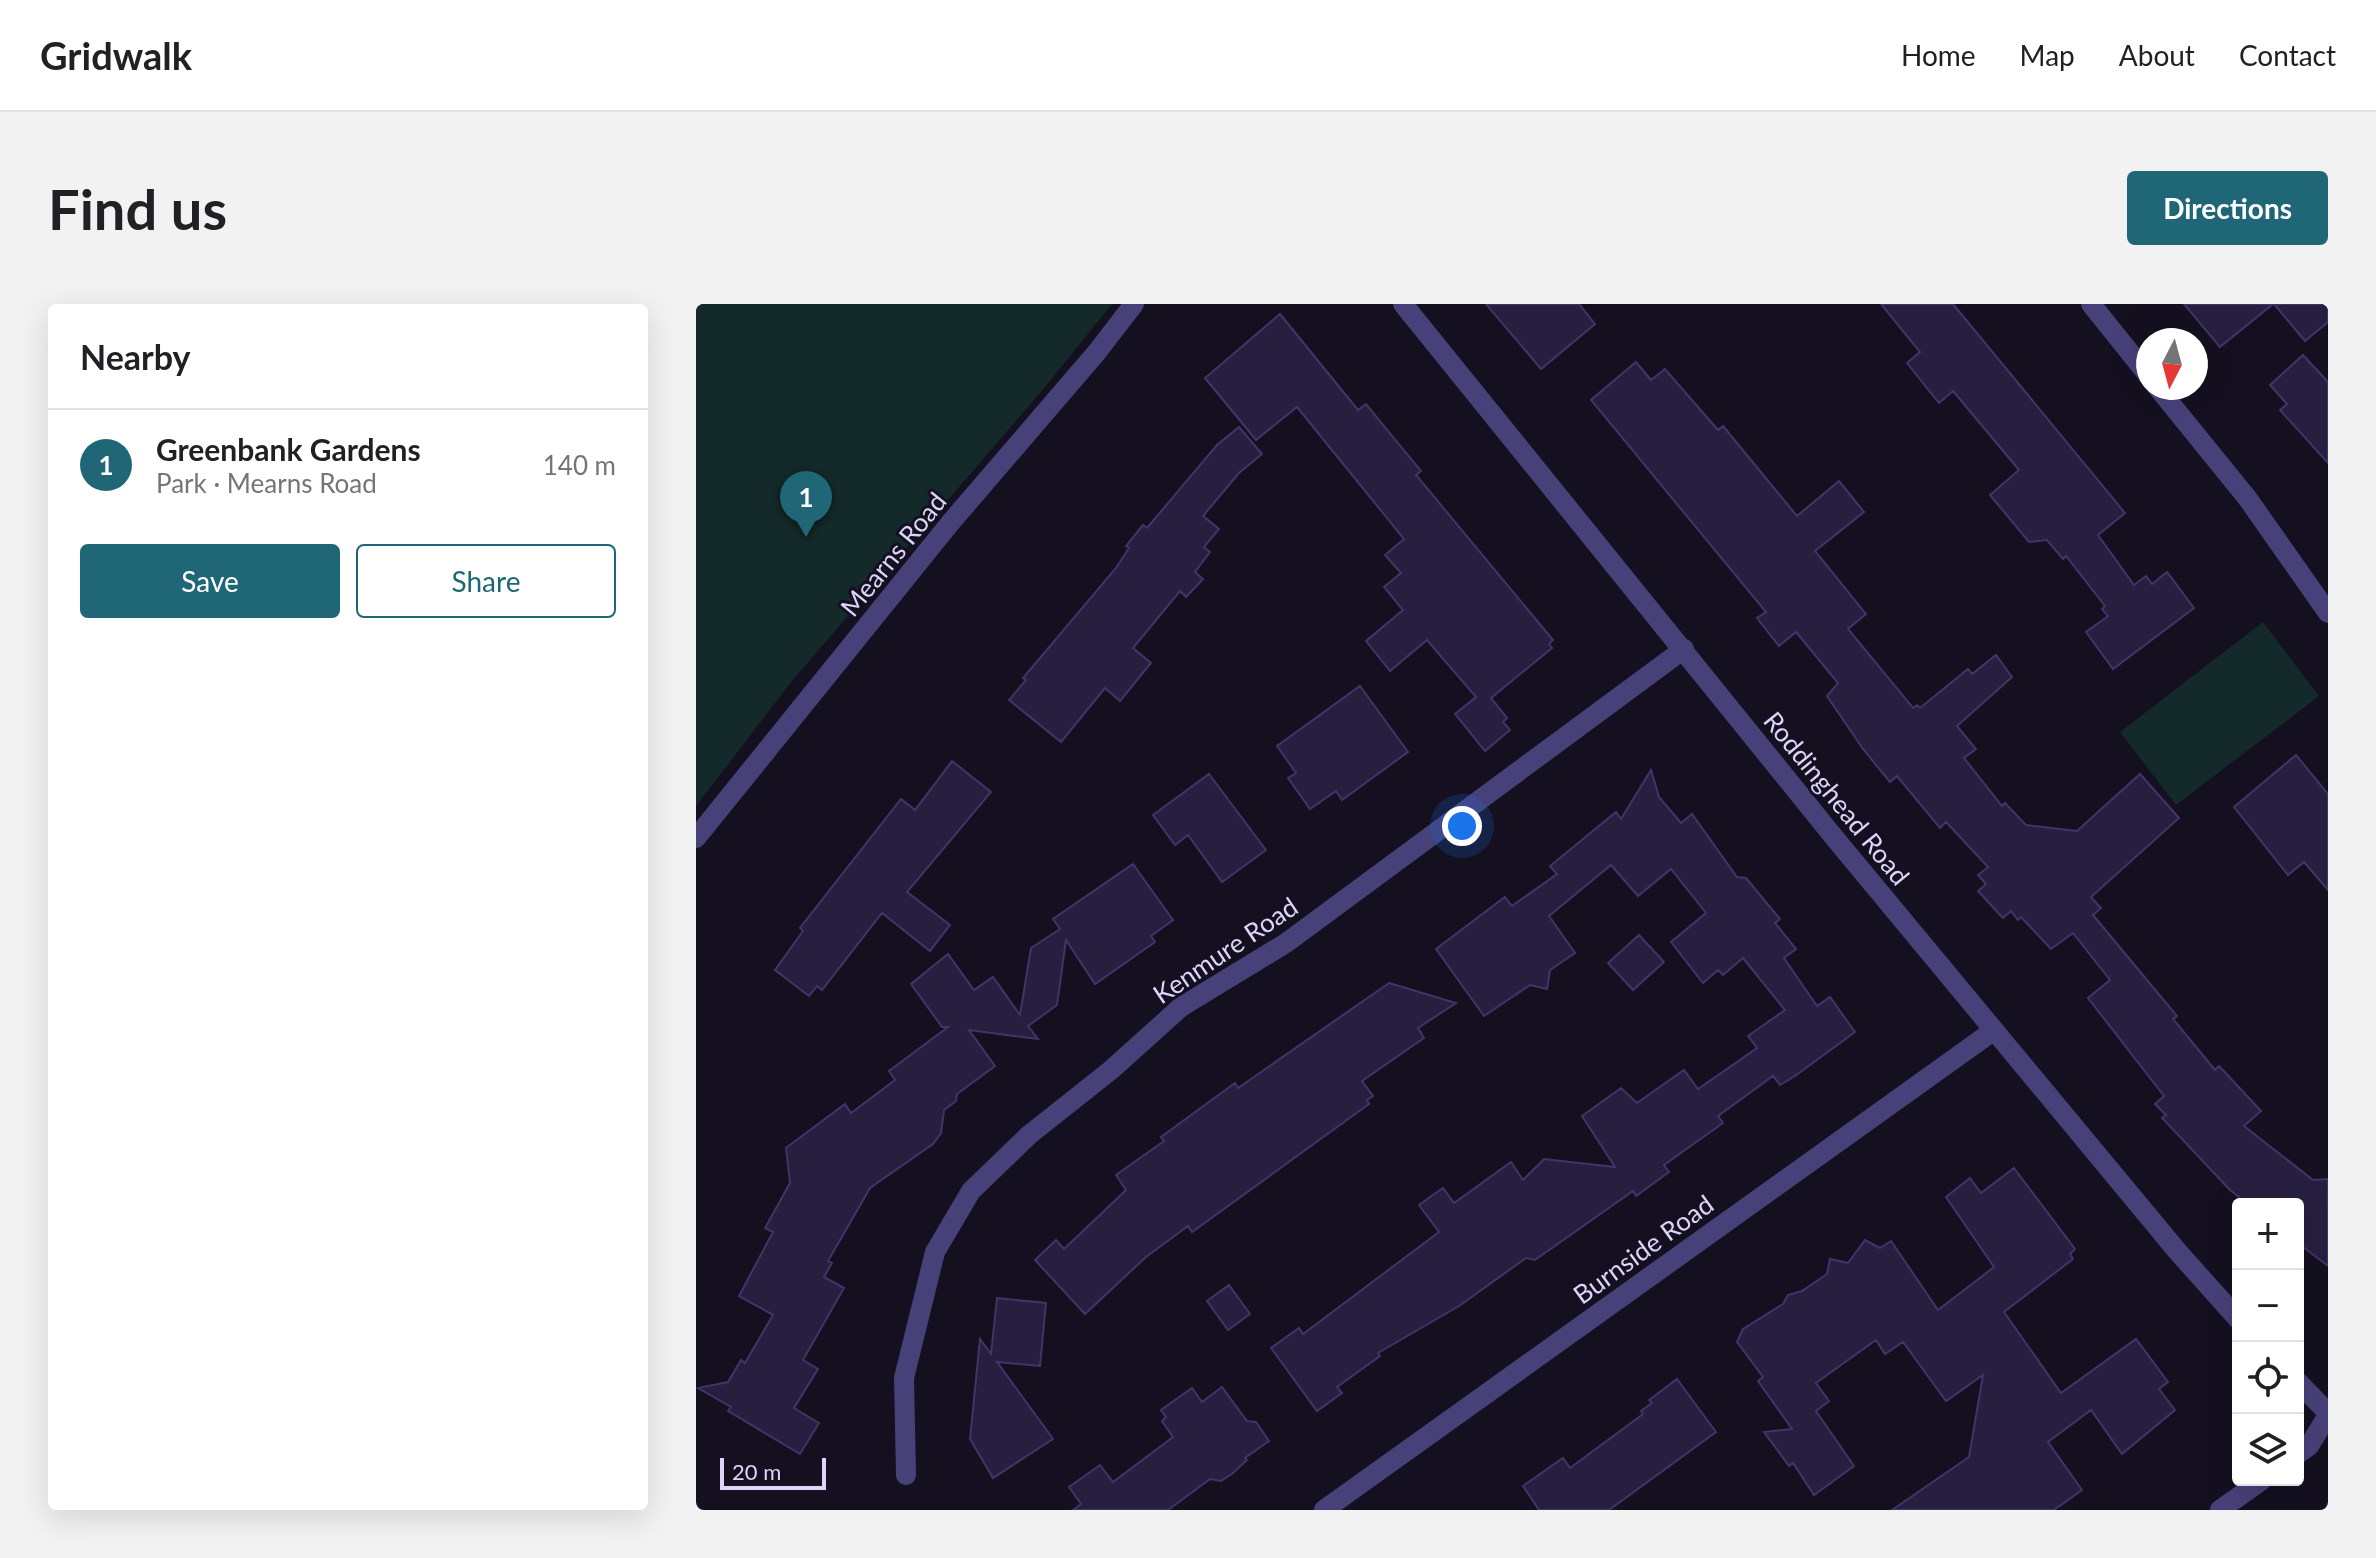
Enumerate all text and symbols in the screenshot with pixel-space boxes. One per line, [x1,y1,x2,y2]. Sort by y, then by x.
text: Gridwalk [40,32,192,78]
text: Home [1901,38,1976,72]
text: Map [2020,38,2075,72]
text: About [2119,38,2195,72]
text: Contact [2239,38,2336,72]
button: Directions [2127,171,2328,245]
text: Find us [48,175,227,242]
north arrow [2136,328,2208,400]
text: Nearby [80,336,191,377]
text: Greenbank Gardens [156,431,421,467]
text: 1 [98,449,114,481]
text: 140 m [543,449,616,481]
text: Park · Mearns Road [156,467,377,499]
pin: 1 [780,471,832,537]
street label: Mearns Road [833,486,953,622]
button: Save [80,544,340,618]
button: Share [356,544,616,618]
street label: Roddinghead Road [1757,705,1917,891]
your location [1442,806,1482,846]
street label: Kenmure Road [1147,890,1303,1010]
street label: Burnside Road [1567,1188,1719,1310]
map controls [2232,1198,2304,1486]
button: + [2232,1198,2304,1270]
button: − [2232,1270,2304,1342]
button: locate [2232,1342,2304,1414]
button: layers [2232,1414,2304,1486]
scale bar [720,1454,826,1490]
text: 20 m [732,1458,781,1485]

